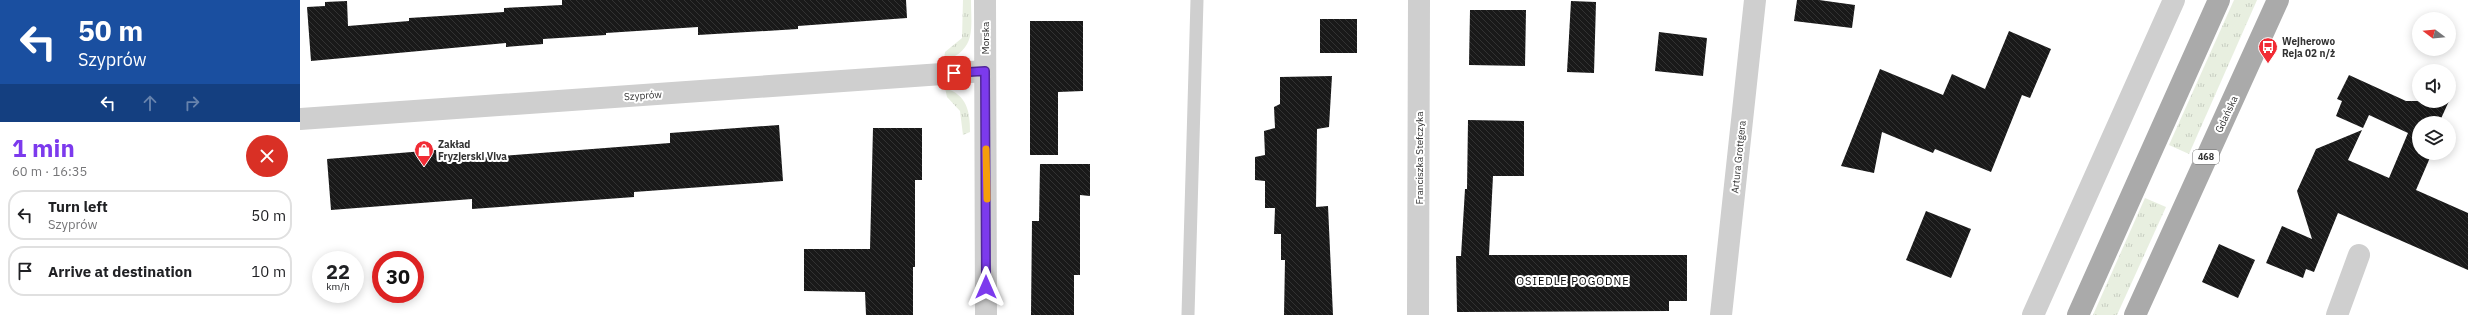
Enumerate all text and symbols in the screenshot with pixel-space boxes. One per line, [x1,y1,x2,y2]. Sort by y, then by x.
text: 50 m [78,12,143,49]
north arrow [2412,12,2456,56]
map controls [2412,12,2456,160]
icon: left [12,16,64,68]
street label: Morska [979,21,992,54]
place label: Wejherowo Reja 02 n/ż [2282,35,2335,60]
bus stop icon: Wejherowo Reja 02 n/ż [2257,36,2279,64]
text: Szyprów [78,48,147,71]
pin [937,56,971,90]
icon: arrive [943,62,965,84]
button: sound [2412,64,2456,108]
street label: Szyprów [624,88,663,103]
icon: left [97,92,119,114]
icon: ahead [139,92,161,114]
icon: right [181,92,203,114]
street label: Gdańska [2212,93,2241,135]
street label: Franciszka Stefczyka [1413,111,1426,205]
button: layers [2412,116,2456,160]
street label: Artura Grottgera [1728,119,1749,194]
text: 1 min [12,132,75,164]
button: close [246,135,288,177]
place label: Zakład Fryzjerski Viva [438,138,507,163]
shop icon: Zakład Fryzjerski Viva [413,139,435,167]
road number: 468 [2193,150,2219,164]
text: 60 m · 16:35 [12,163,87,180]
text: Turn left [48,197,108,216]
icon: left [14,204,36,226]
text: 50 m [251,206,286,225]
text: Szyprów [48,216,98,233]
speed limit sign: 30 [372,251,424,303]
text: 22 [326,258,350,285]
icon: arrive [14,260,36,282]
text: Arrive at destination [48,262,192,281]
text: 10 m [251,262,286,281]
position arrow [965,266,1007,308]
district label: OSIEDLE POGODNE [1516,274,1630,288]
text: km/h [326,280,350,293]

